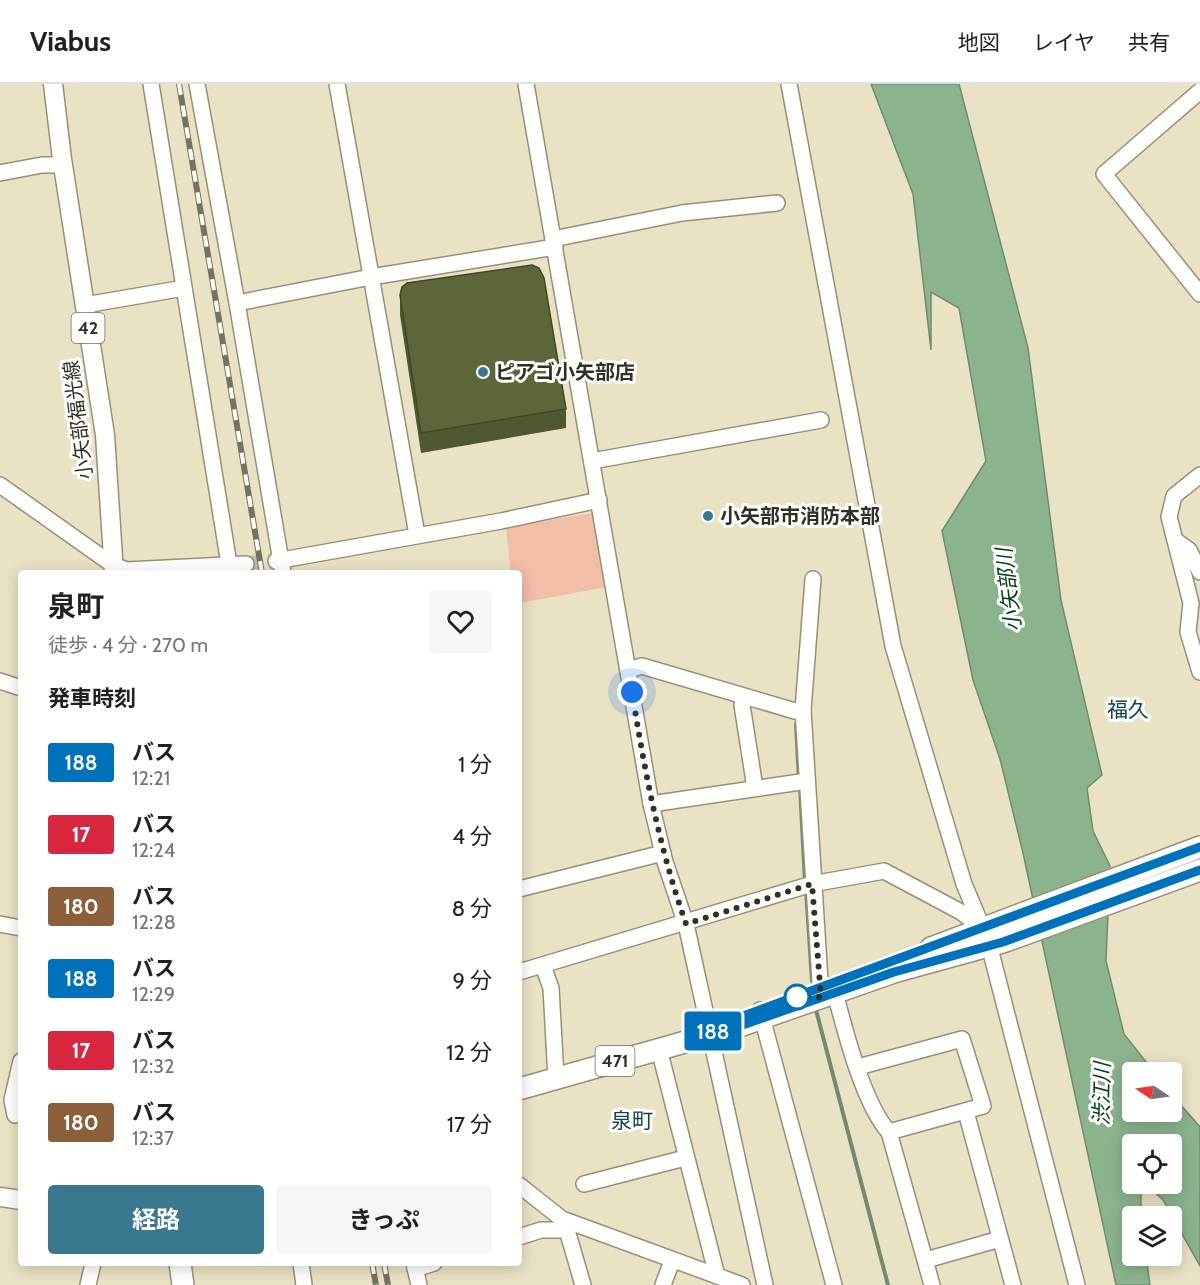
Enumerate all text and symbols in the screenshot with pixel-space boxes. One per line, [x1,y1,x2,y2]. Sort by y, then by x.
text: Viabus [30,24,111,58]
text: 地図 [958,30,1000,55]
text: レイヤ [1033,30,1095,55]
text: 共有 [1128,30,1170,55]
road number: 42 [72,313,104,343]
street label: 小矢部福光線 [59,359,97,481]
place label: ピアゴ小矢部店 [495,360,635,384]
marker: ピアゴ小矢部店 [476,365,490,379]
place label: 小矢部市消防本部 [720,504,880,528]
marker: 小矢部市消防本部 [701,509,715,523]
water label: 小矢部川 [991,545,1026,633]
text: 泉町 [48,589,104,623]
button: heart [429,590,492,653]
text: 徒歩 · 4 分 · 270 m [48,633,208,657]
your location [617,677,647,707]
text: 発車時刻 [48,685,136,712]
district label: 福久 [1107,697,1149,722]
text: バス [132,739,176,766]
text: 188 [64,750,98,775]
text: 1 分 [458,751,492,778]
text: 12:21 [132,766,170,790]
text: バス [132,811,176,838]
text: 17 [72,822,90,847]
text: 4 分 [452,823,492,850]
text: 12:24 [132,838,175,862]
text: バス [132,883,176,910]
text: 180 [63,894,99,919]
text: 8 分 [452,895,492,922]
text: 12:28 [132,910,176,934]
text: バス [132,955,176,982]
text: 188 [64,966,98,991]
text: 9 分 [453,967,492,994]
text: 12:29 [132,982,175,1006]
unlabelled marker [784,984,810,1010]
line badge: 188 [678,1012,748,1050]
text: 188 [696,1019,730,1044]
text: バス [132,1027,176,1054]
text: 17 [72,1038,90,1063]
text: 12 分 [446,1039,492,1066]
road number: 471 [596,1046,634,1076]
text: 12:32 [132,1054,174,1078]
water label: 渋江川 [1088,1060,1115,1126]
north arrow [1122,1062,1182,1122]
map controls [1122,1062,1182,1266]
text: バス [132,1099,176,1126]
district label: 泉町 [611,1108,653,1133]
text: 180 [63,1110,99,1135]
text: 17 分 [447,1111,492,1138]
text: 12:37 [132,1126,174,1150]
button: locate [1122,1134,1182,1194]
button: 経路 [48,1185,264,1254]
button: きっぷ [276,1185,492,1254]
button: layers [1122,1206,1182,1266]

